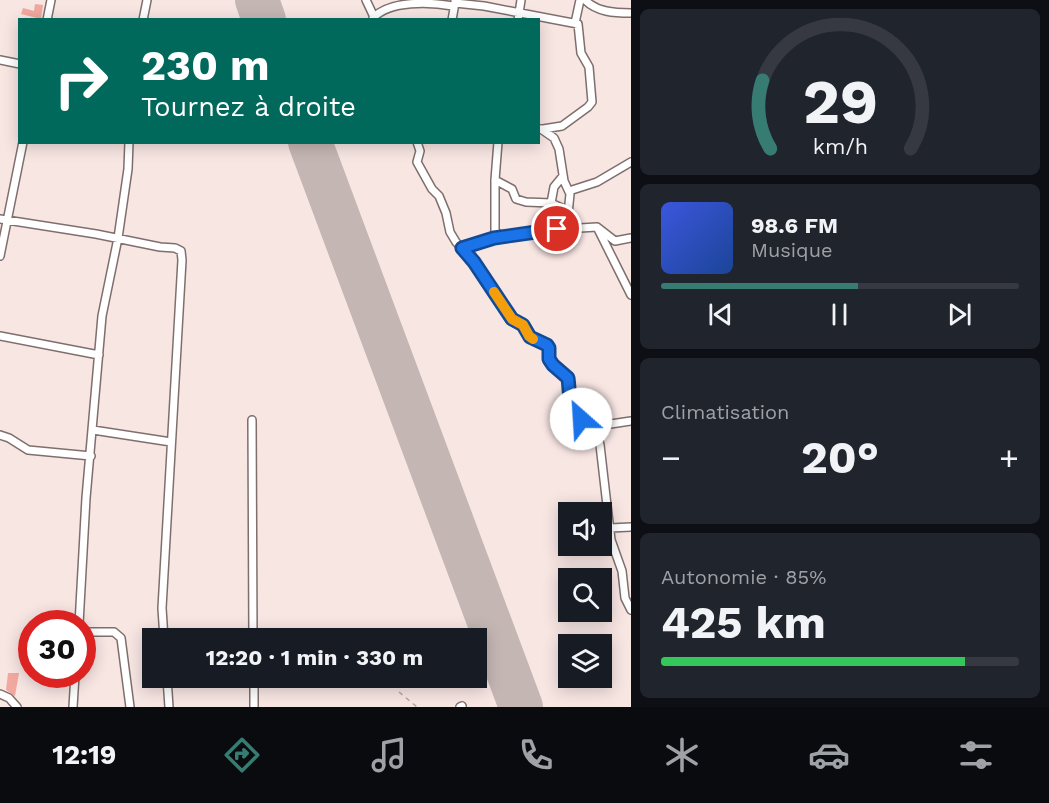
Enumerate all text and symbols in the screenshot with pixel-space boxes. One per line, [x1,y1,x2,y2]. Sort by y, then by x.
text: 230 m [141,41,270,90]
icon: right [42,42,120,120]
text: 29 [802,65,878,138]
text: Tournez à droite [141,91,356,123]
text: km/h [812,134,868,159]
pin [531,203,582,254]
icon: arrive [540,212,573,245]
text: 98.6 FM [751,213,838,238]
text: Musique [751,238,833,262]
icon: previous [704,298,737,331]
icon: pause [823,298,856,331]
icon: next [943,298,976,331]
position arrow [549,387,613,451]
text: Climatisation [661,400,789,424]
text: 20° [801,431,879,484]
text: − [661,438,681,477]
text: + [999,438,1019,477]
map controls [558,502,612,688]
button: sound [558,502,612,556]
text: Autonomie · 85% [661,565,826,589]
button: search [558,568,612,622]
text: 425 km [661,596,826,649]
speed limit sign: 30 [18,610,96,688]
button: layers [558,634,612,688]
text: 12:20 · 1 min · 330 m [206,645,423,670]
icon: directions [221,734,263,776]
icon: music [368,734,410,776]
icon: phone [515,734,557,776]
icon: climate [661,734,703,776]
icon: car [808,734,850,776]
icon: filters [955,734,997,776]
text: 12:19 [52,739,117,771]

